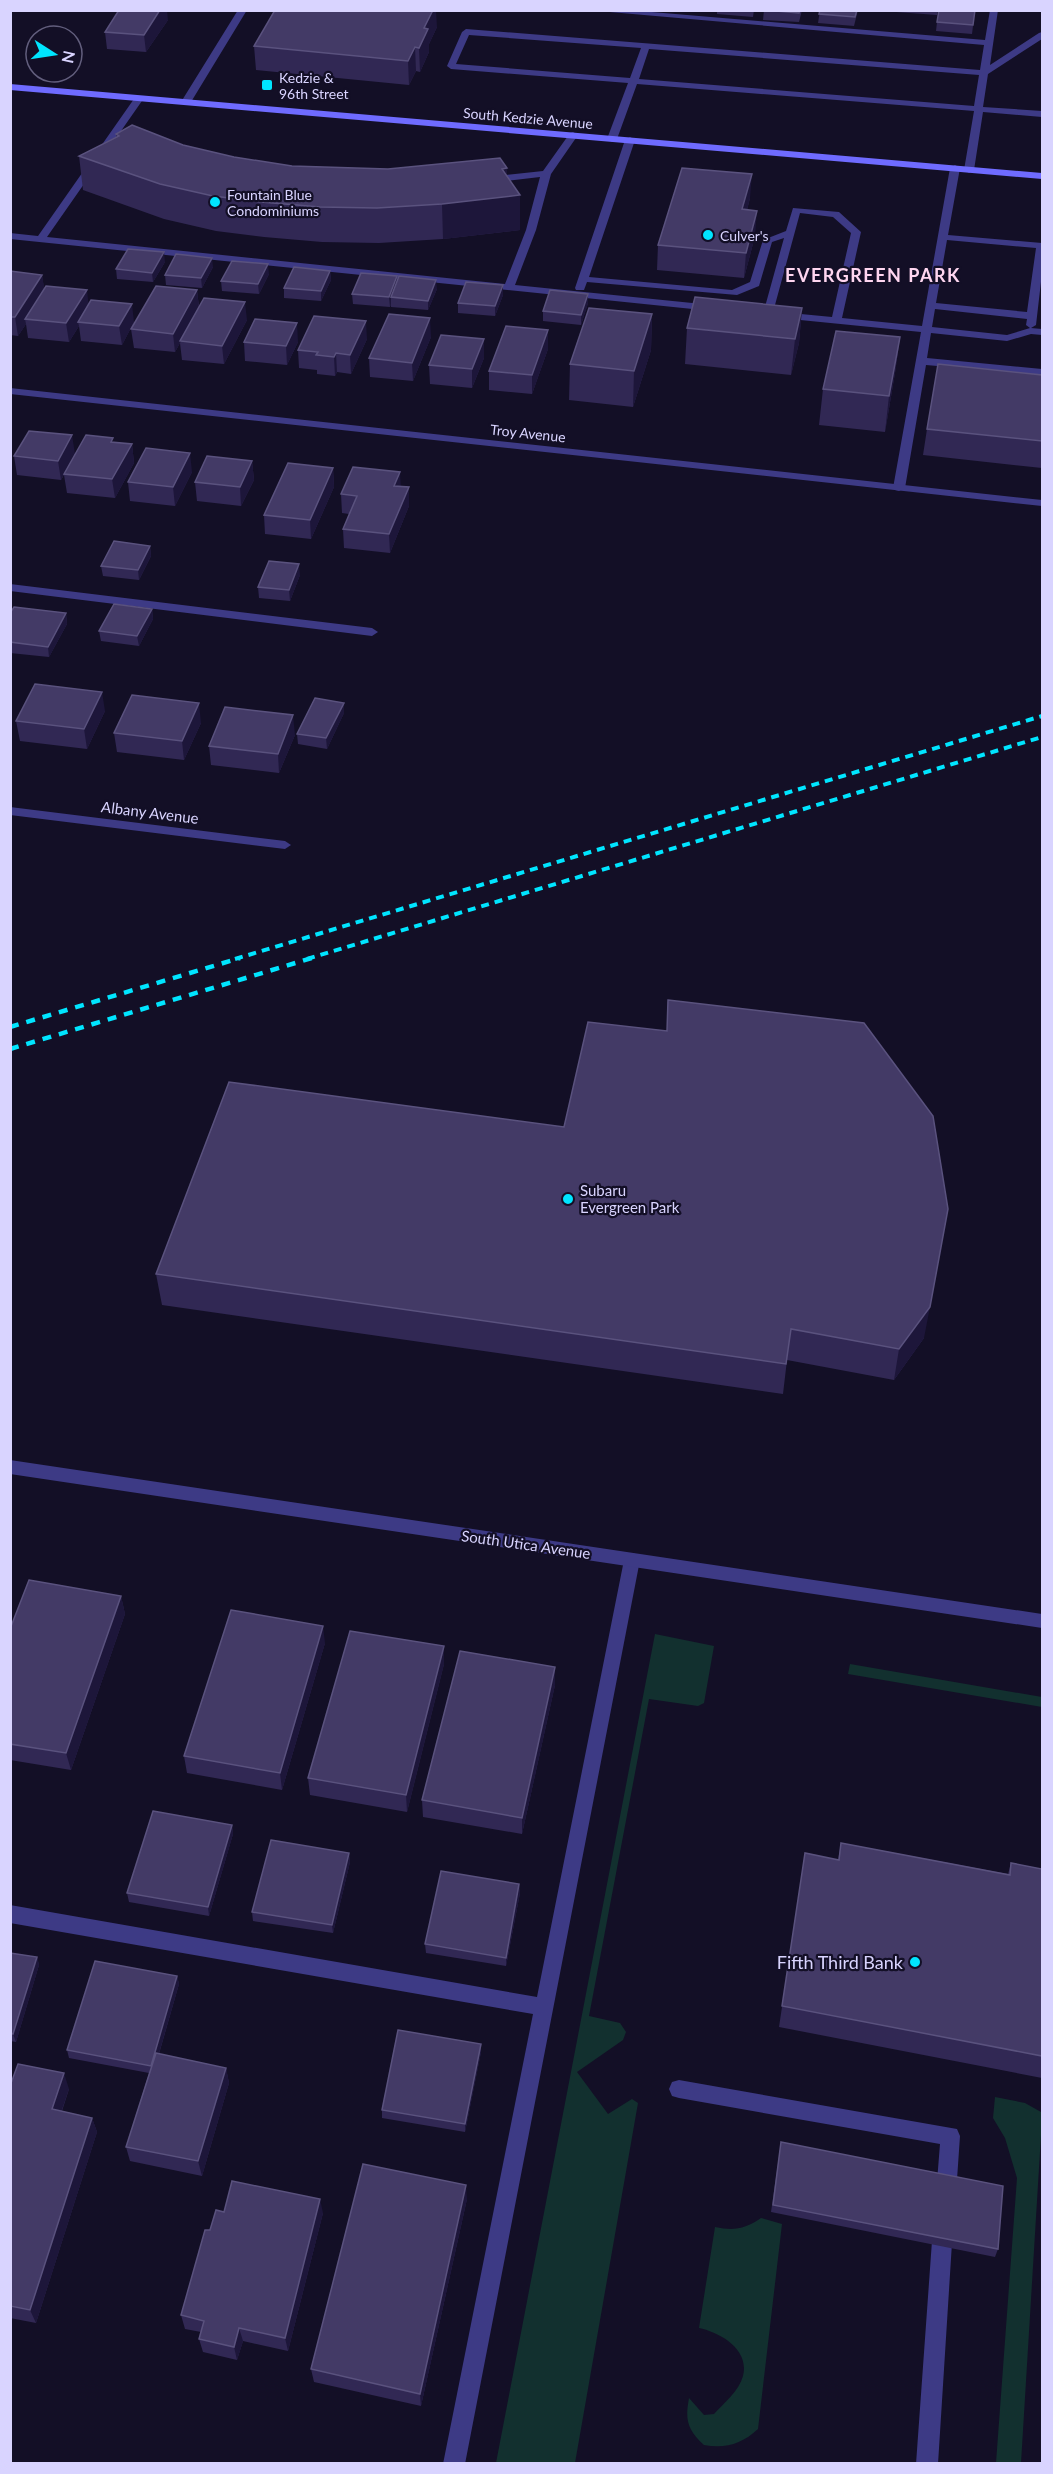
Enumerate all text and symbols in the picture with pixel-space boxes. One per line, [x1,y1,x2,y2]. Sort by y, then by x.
north arrow [24,24,84,84]
text: N [59,49,80,65]
place label: Kedzie & 96th Street [279,69,349,102]
marker: Kedzie & 96th Street [260,78,274,92]
street label: South Kedzie Avenue [462,104,594,132]
place label: Fountain Blue Condominiums [227,186,319,219]
marker: Fountain Blue Condominiums [208,195,222,209]
place label: Culver's [720,227,769,244]
marker: Culver's [701,228,715,242]
district label: EVERGREEN PARK [785,264,961,286]
street label: Troy Avenue [490,421,566,445]
street label: Albany Avenue [100,797,200,827]
place label: Subaru Evergreen Park [580,1181,680,1216]
marker: Subaru Evergreen Park [561,1192,575,1206]
street label: South Utica Avenue [460,1526,592,1562]
place label: Fifth Third Bank [777,1951,904,1973]
marker: Fifth Third Bank [908,1955,922,1969]

